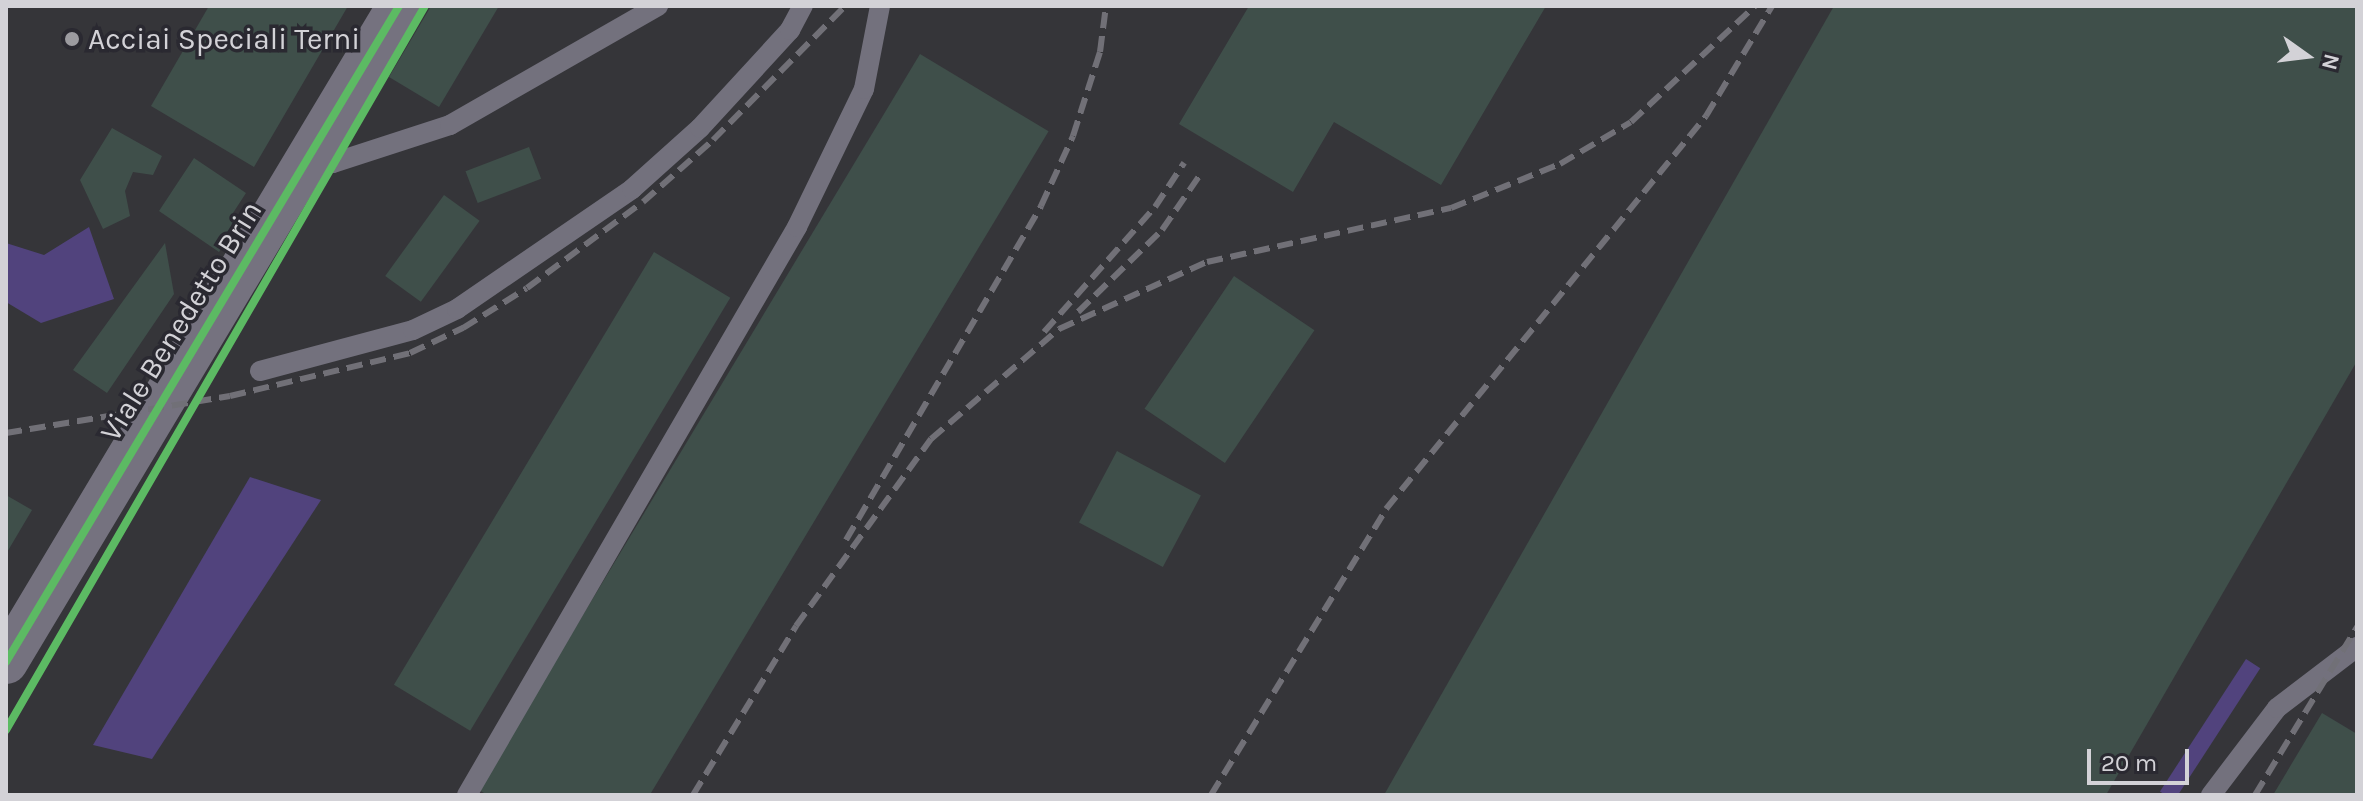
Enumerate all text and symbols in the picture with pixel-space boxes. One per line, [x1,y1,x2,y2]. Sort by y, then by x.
north arrow [2267,16,2347,96]
place label: Acciai Speciali Terni [88,21,360,57]
marker: Acciai Speciali Terni [63,30,81,48]
text: N [2316,51,2345,73]
street label: Viale Benedetto Brin [92,194,270,448]
scale bar [2091,733,2193,783]
text: 20 m [2101,749,2157,777]

